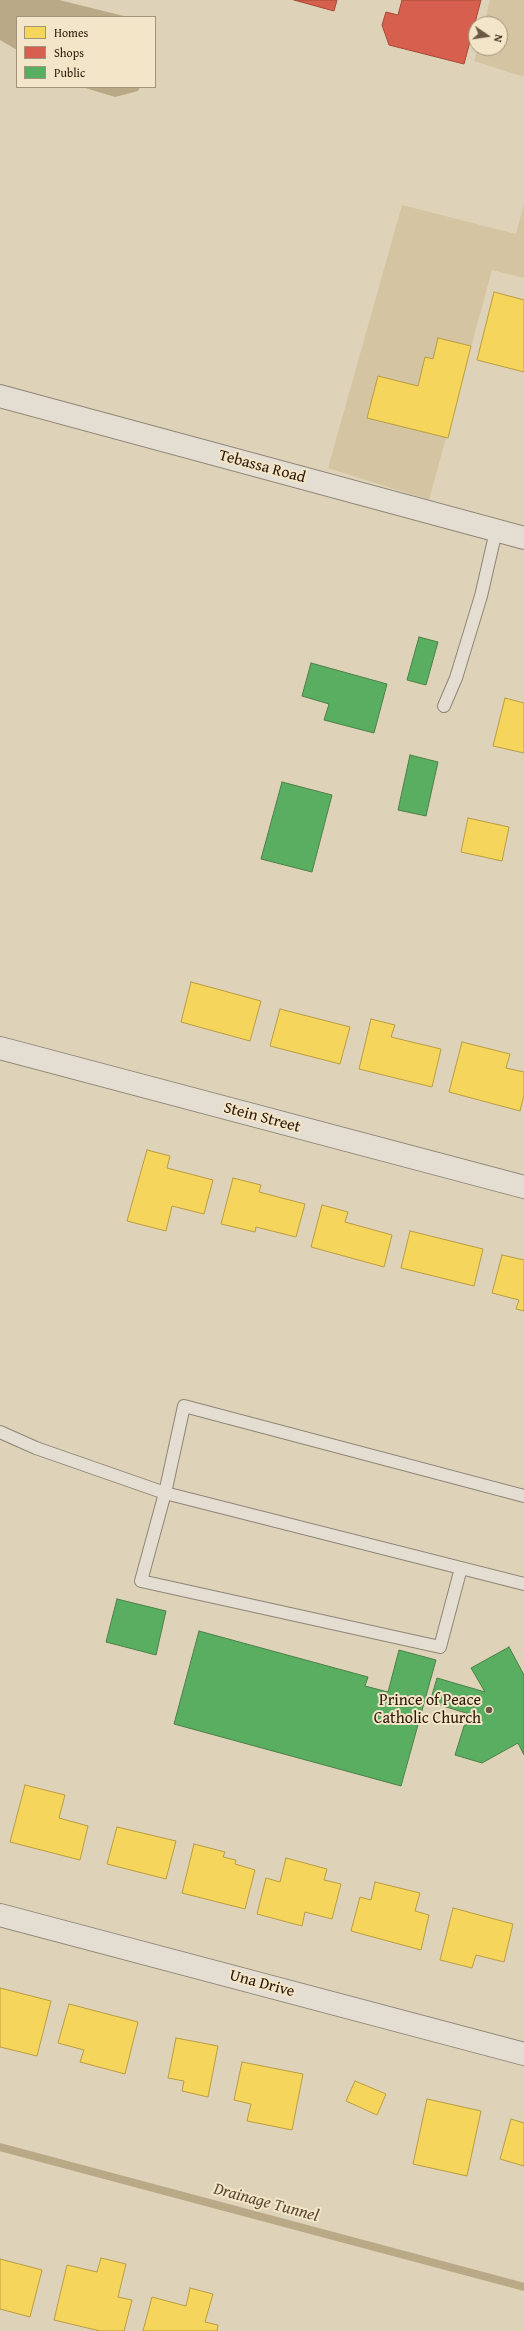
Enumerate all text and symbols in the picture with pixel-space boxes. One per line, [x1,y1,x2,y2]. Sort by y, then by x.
legend [16,16,156,88]
north arrow [468,16,508,56]
text: Homes [54,24,88,41]
text: N [490,33,507,44]
text: Shops [54,44,84,61]
text: Public [54,64,85,81]
street label: Tebassa Road [217,446,307,488]
street label: Stein Street [222,1099,302,1137]
place label: Prince of Peace Catholic Church [374,1691,481,1729]
marker: Prince of Peace Catholic Church [484,1705,494,1715]
street label: Una Drive [227,1966,297,2002]
water label: Drainage Tunnel [211,2179,321,2227]

